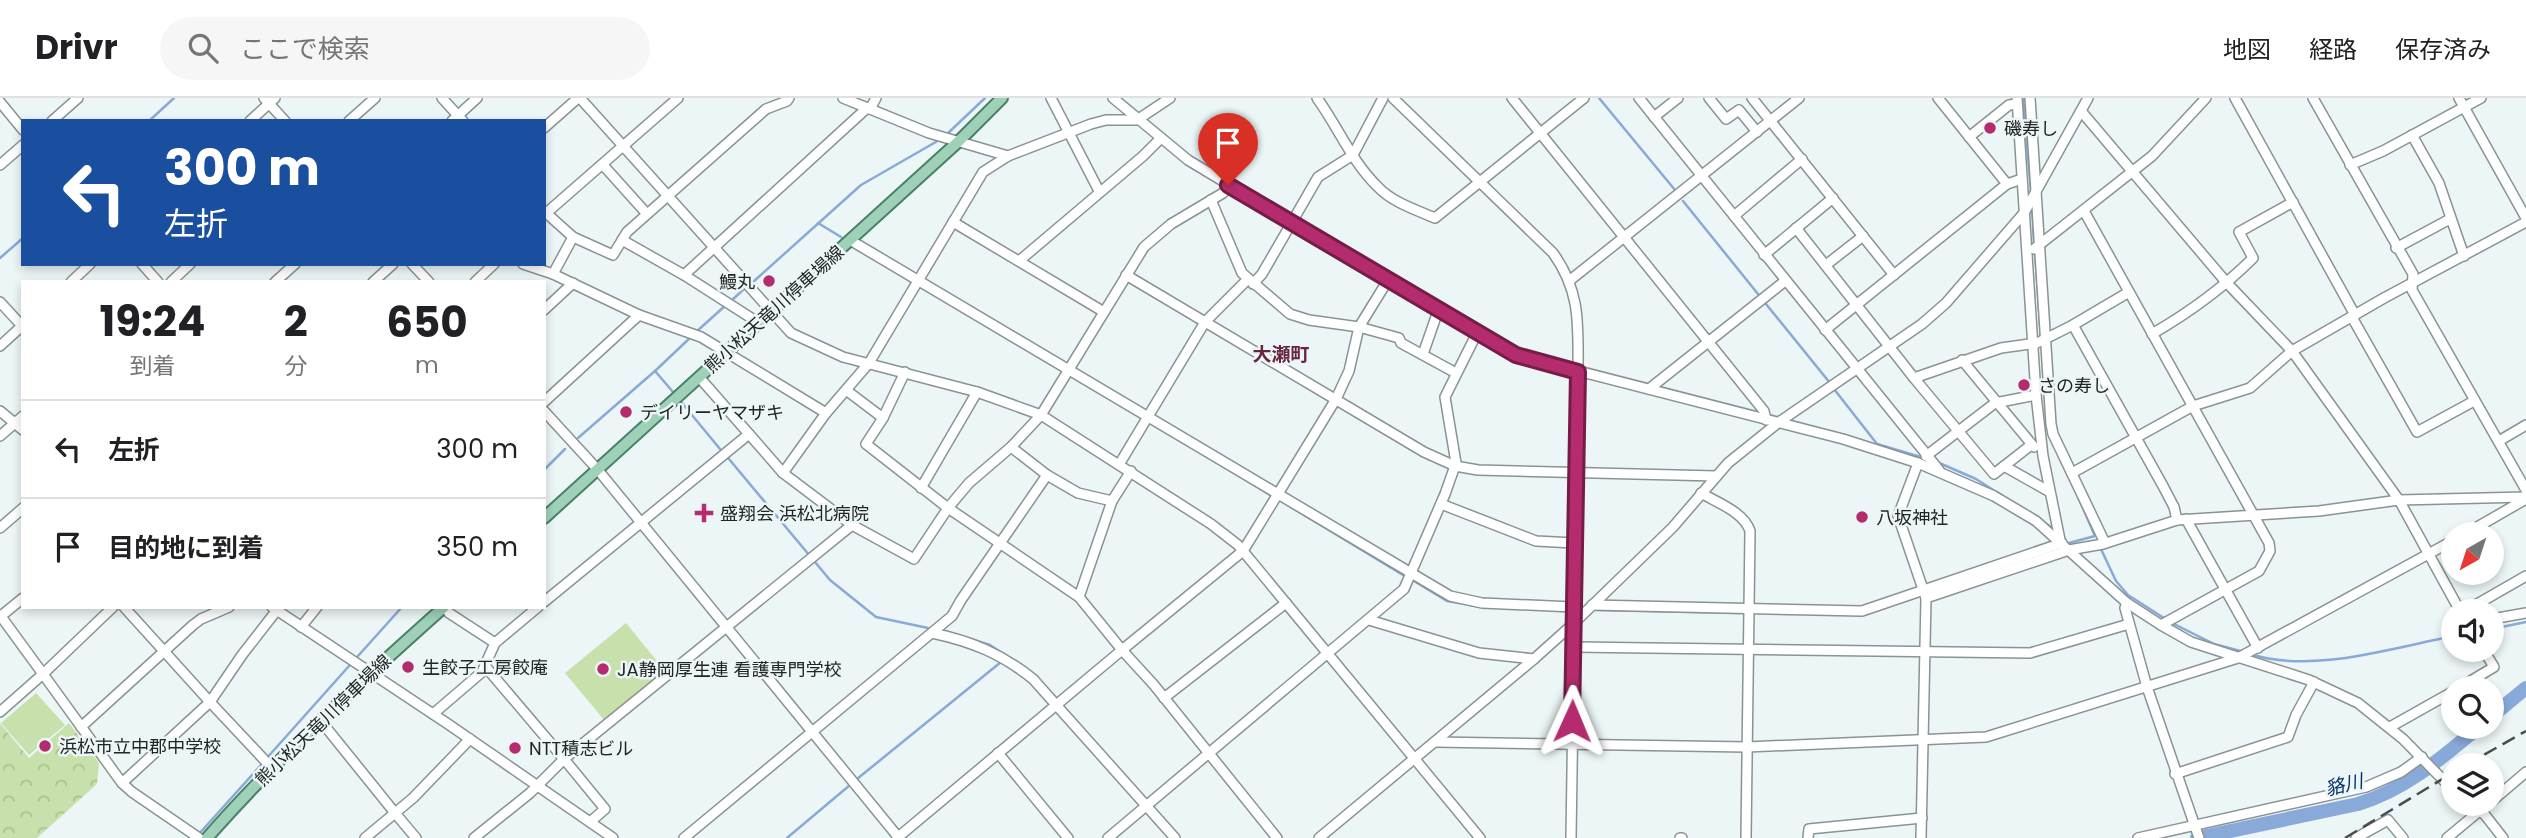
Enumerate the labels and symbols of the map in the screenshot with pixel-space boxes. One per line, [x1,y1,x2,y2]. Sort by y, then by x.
pin [1198,113,1258,185]
place label: 磯寿し [2004,116,2058,141]
marker: 磯寿し [1982,120,1998,136]
street label: 熊小松天竜川停車場線 [699,239,849,379]
place label: 鰻丸 [719,269,755,294]
marker: 鰻丸 [761,273,777,289]
district label: 大瀬町 [1252,341,1310,368]
place label: さの寿し [2038,373,2110,398]
marker: さの寿し [2016,377,2032,393]
place label: デイリーヤマザキ [640,400,784,425]
marker: デイリーヤマザキ [618,404,634,420]
place label: 盛翔会 浜松北病院 [720,501,869,526]
marker: 盛翔会 浜松北病院 [694,503,714,523]
place label: 八坂神社 [1876,505,1948,530]
marker: 八坂神社 [1854,509,1870,525]
north arrow [2441,522,2504,584]
street label: 熊小松天竜川停車場線 [250,648,396,792]
place label: 生餃子工房餃庵 [422,655,548,680]
place label: JA静岡厚生連 看護専門学校 [617,657,841,682]
marker: 生餃子工房餃庵 [400,659,416,675]
marker: JA静岡厚生連 看護専門学校 [595,661,611,677]
position arrow [1535,684,1609,758]
place label: 浜松市立中郡中学校 [59,734,221,759]
place label: NTT積志ビル [529,736,633,761]
marker: 浜松市立中郡中学校 [37,738,53,754]
marker: NTT積志ビル [507,740,523,756]
water label: 貉川 [2322,767,2367,802]

